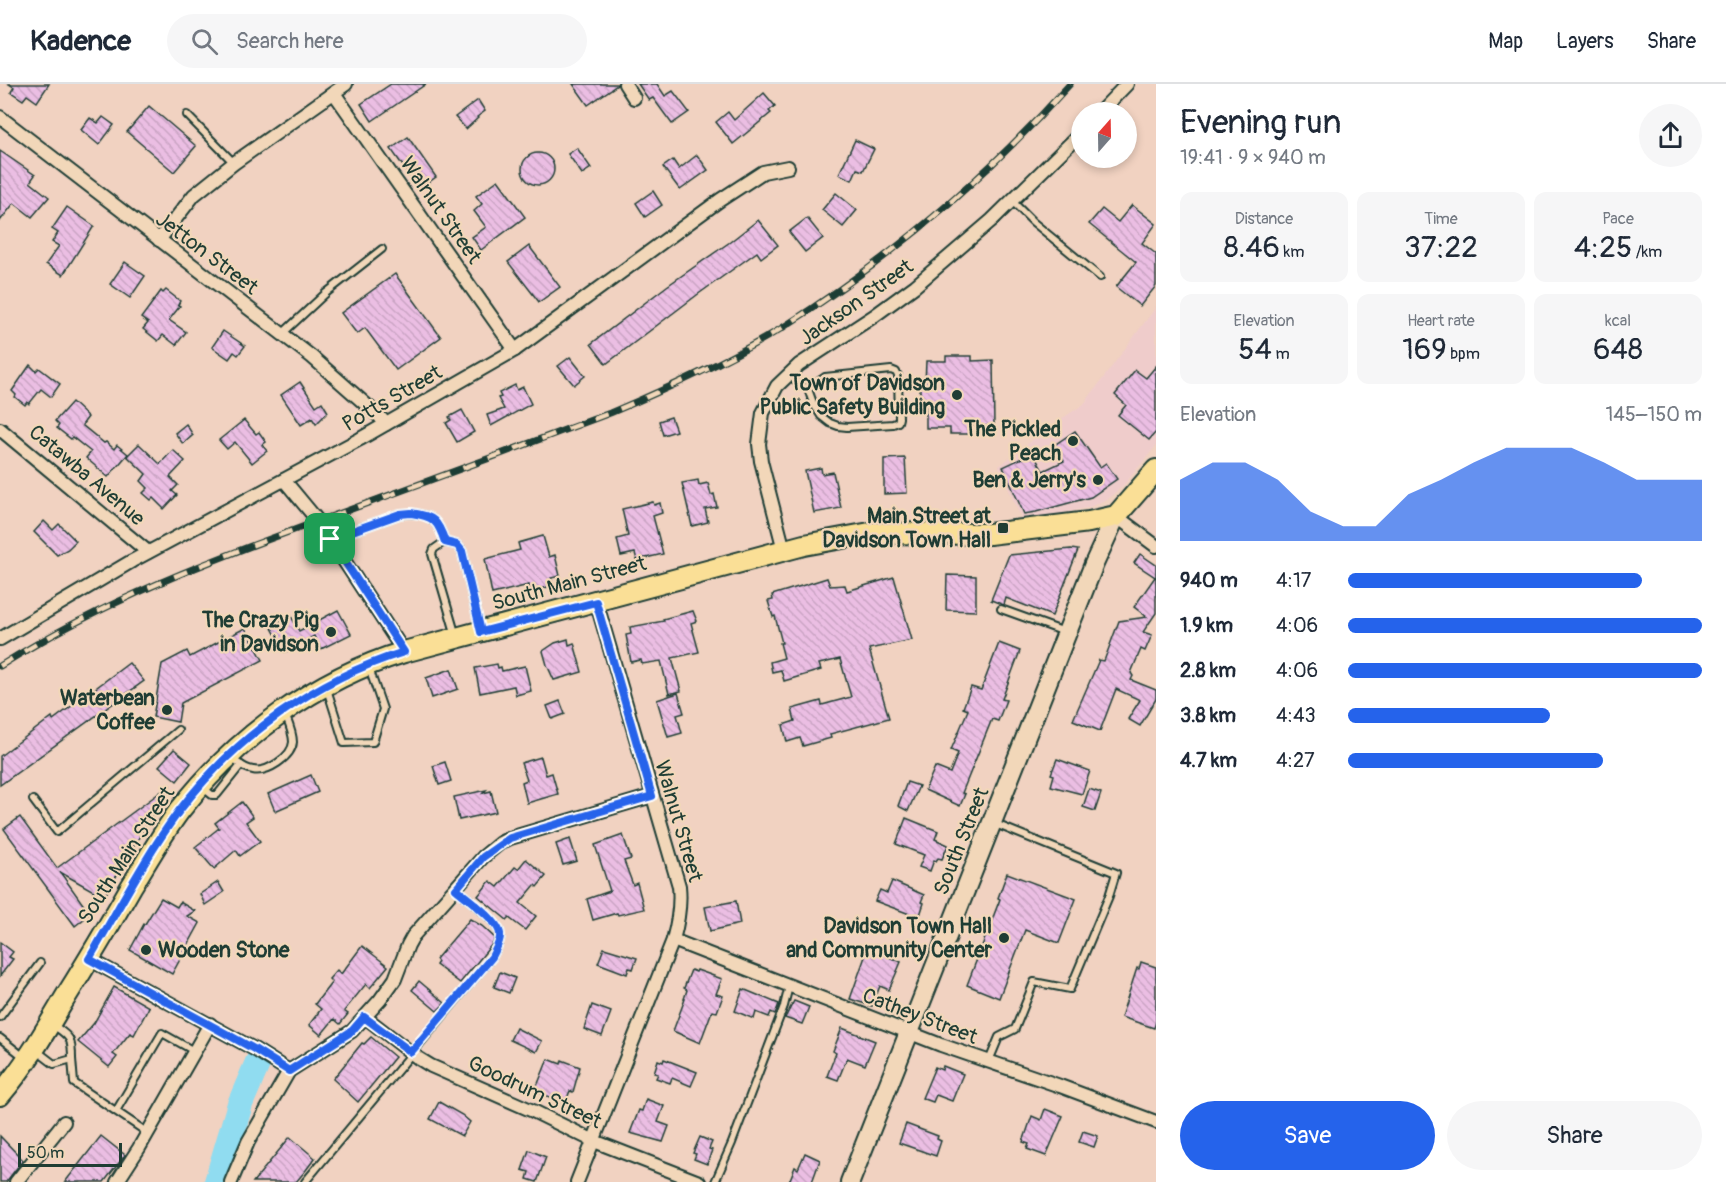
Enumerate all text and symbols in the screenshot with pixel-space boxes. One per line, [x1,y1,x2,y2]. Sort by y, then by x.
search box [167,14,587,68]
text: Kadence [30,24,131,59]
icon: search [188,25,221,58]
text: Search here [236,27,343,55]
text: Map [1488,28,1523,55]
text: Layers [1556,28,1614,55]
text: Share [1647,28,1696,55]
north arrow [1071,102,1137,168]
map controls [1071,102,1137,168]
text: Evening run [1180,102,1341,143]
button: share [1639,104,1702,167]
text: 19:41 · 9 × 940 m [1180,145,1326,170]
street label: Walnut Street [394,151,488,270]
street label: Jetton Street [150,206,264,301]
text: Distance [1235,209,1293,229]
text: Time [1424,209,1458,229]
text: Pace [1602,209,1634,229]
text: 8.46 [1224,229,1280,266]
text: 37:22 [1404,229,1478,266]
text: 4:25 [1574,229,1632,266]
text: km [1280,242,1304,262]
text: /km [1632,242,1662,262]
street label: Jackson Street [794,253,919,352]
text: Elevation [1234,311,1294,331]
text: Heart rate [1407,311,1475,331]
text: kcal [1605,311,1631,331]
text: 54 [1238,331,1272,368]
text: 169 [1402,331,1447,368]
text: 648 [1593,331,1643,368]
text: m [1272,344,1290,364]
text: bpm [1447,344,1480,364]
street label: Potts Street [338,359,447,438]
place label: Town of Davidson Public Safety Building [760,370,945,421]
marker: Town of Davidson Public Safety Building [950,388,964,402]
text: Elevation [1180,402,1256,427]
text: 145–150 m [1606,402,1702,427]
place label: The Pickled Peach [963,416,1061,467]
street label: Catawba Avenue [23,419,151,532]
marker: The Pickled Peach [1066,434,1080,448]
place label: Ben & Jerry's [973,467,1087,494]
marker: Ben & Jerry's [1091,473,1105,487]
place label: Main Street at Davidson Town Hall [822,503,992,554]
pin [304,513,355,564]
marker: Main Street at Davidson Town Hall [996,521,1010,535]
icon: arrive [313,522,346,555]
street label: South Main Street [489,550,650,617]
text: 940 m [1180,568,1238,593]
text: 4:17 [1276,568,1311,593]
place label: The Crazy Pig in Davidson [201,607,319,658]
text: 1.9 km [1180,613,1233,638]
text: 4:06 [1276,613,1318,638]
marker: The Crazy Pig in Davidson [324,625,338,639]
text: 2.8 km [1180,658,1236,683]
text: 4:06 [1276,658,1318,683]
place label: Waterbean Coffee [60,685,156,736]
marker: Waterbean Coffee [160,703,174,717]
text: 3.8 km [1180,703,1236,728]
text: 4:43 [1276,703,1316,728]
text: 4.7 km [1180,748,1237,773]
text: 4:27 [1276,748,1315,773]
street label: Walnut Street [648,757,709,886]
street label: South Main Street [72,781,181,929]
street label: South Street [928,783,996,899]
place label: Davidson Town Hall and Community Center [786,913,992,964]
marker: Davidson Town Hall and Community Center [997,931,1011,945]
place label: Wooden Stone [158,937,290,964]
marker: Wooden Stone [139,943,153,957]
street label: Cathey Street [858,982,982,1051]
street label: Goodrum Street [464,1050,606,1135]
button: Save [1180,1101,1435,1170]
button: Share [1447,1101,1702,1170]
scale bar [18,1140,122,1168]
text: 50 m [27,1143,64,1163]

